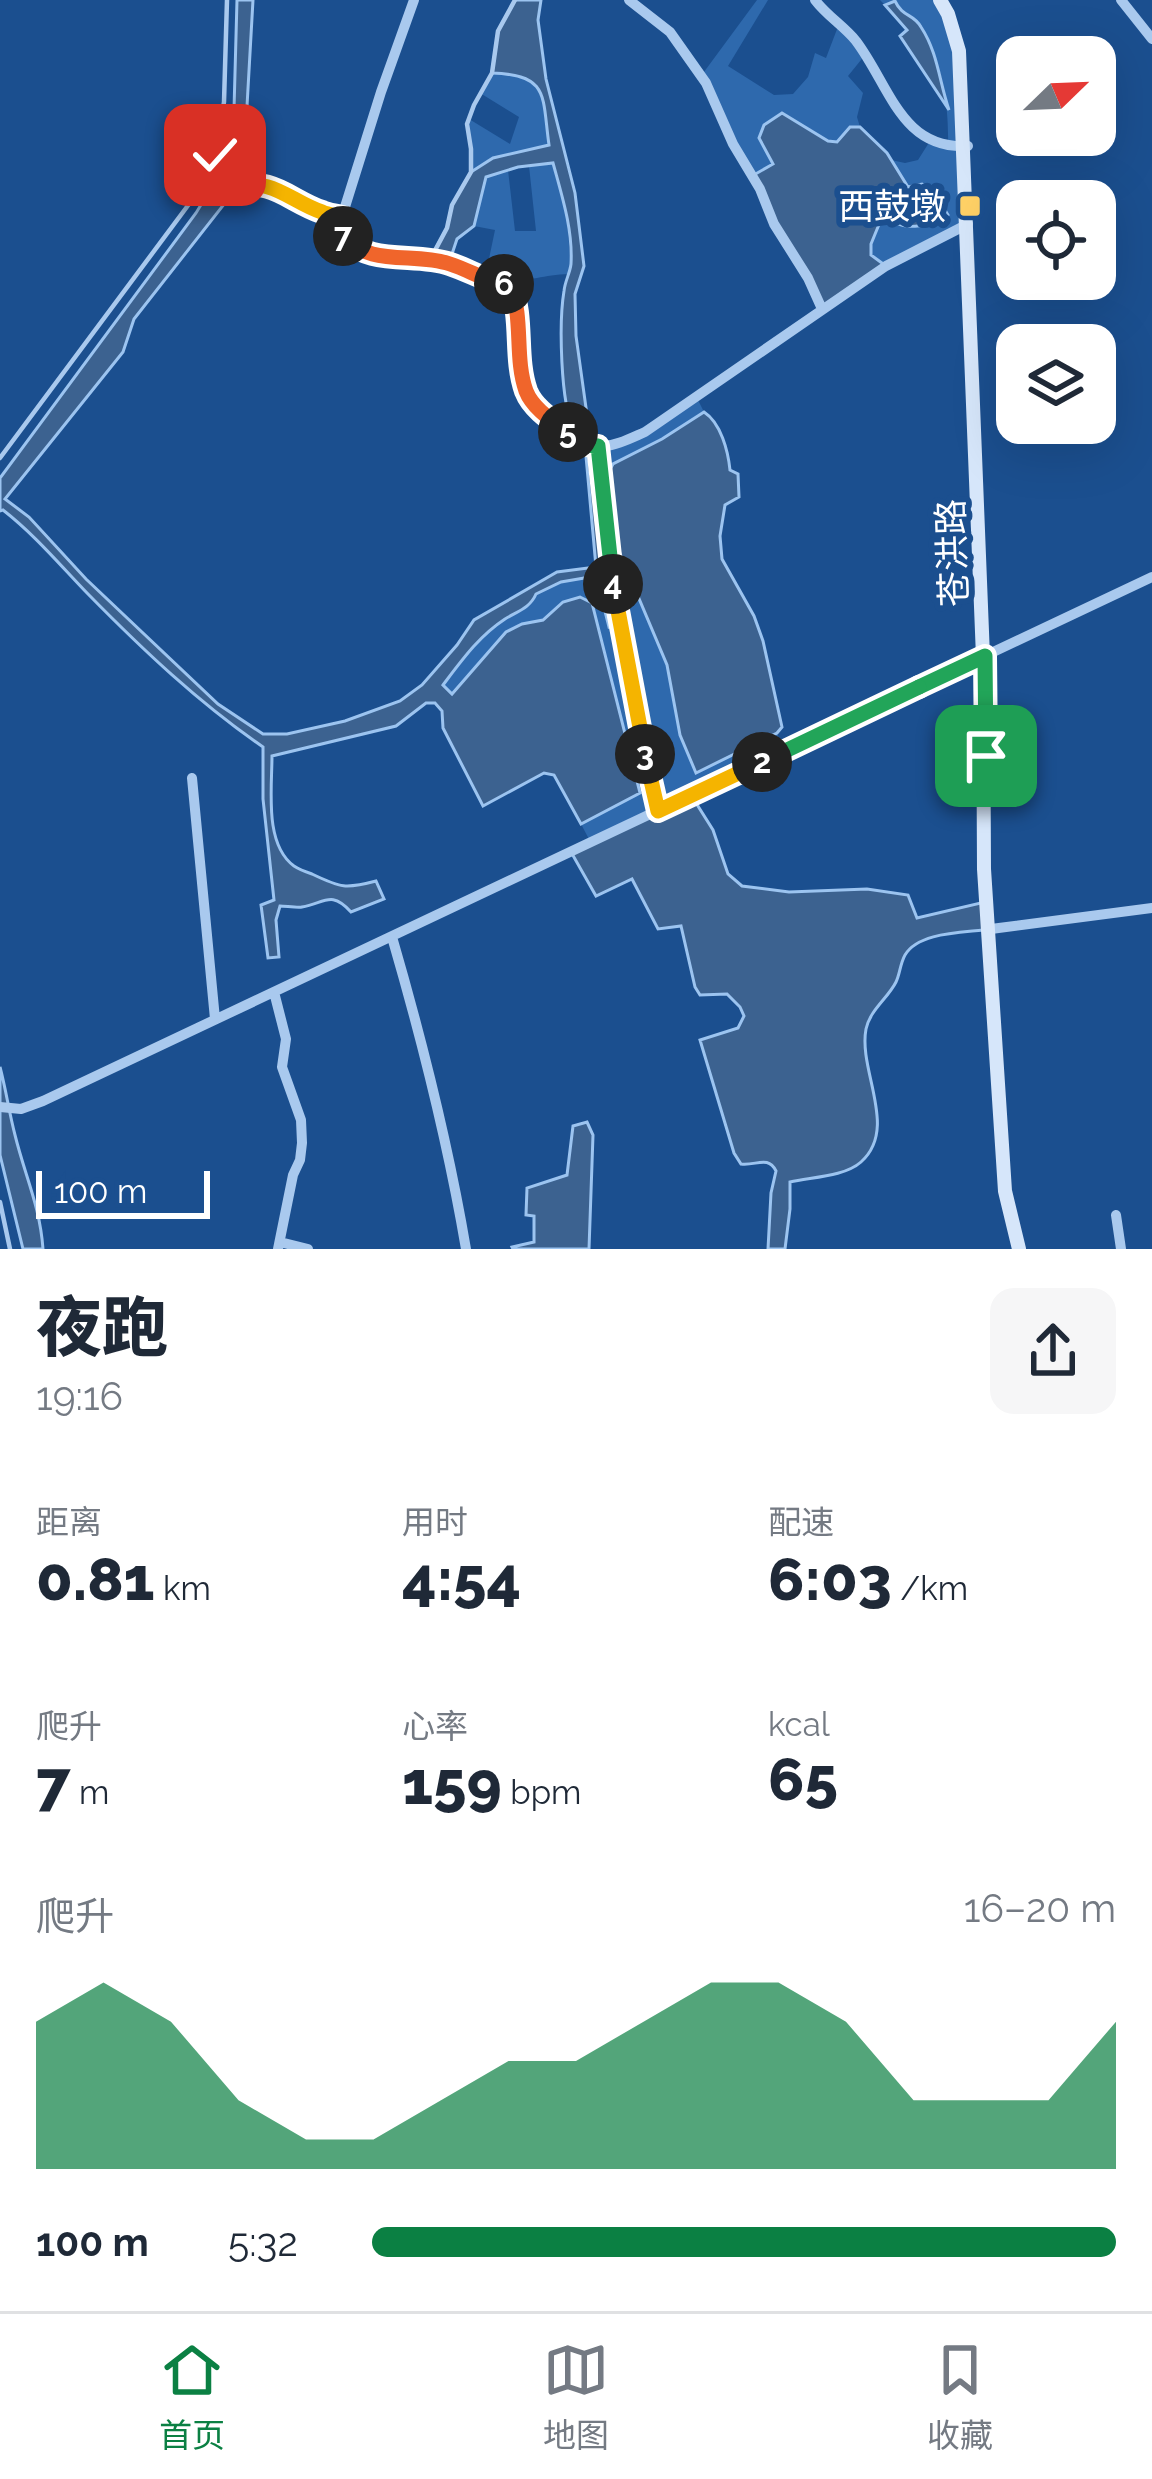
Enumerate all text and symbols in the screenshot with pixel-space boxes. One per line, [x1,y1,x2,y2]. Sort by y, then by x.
north arrow [996,36,1116,156]
map controls [996,36,1116,444]
pin [164,104,266,206]
icon: check [182,122,248,188]
button: locate [996,180,1116,300]
place label: 西鼓墩 [838,185,946,227]
marker: 西鼓墩 [957,193,983,219]
pin: 7 [313,206,373,266]
text: 7 [334,216,352,255]
pin: 6 [474,254,534,314]
text: 6 [494,264,514,303]
button: layers [996,324,1116,444]
pin: 5 [538,402,598,462]
text: 5 [559,412,577,451]
street label: 苍洪路 [929,498,975,608]
pin: 4 [583,554,643,614]
text: 4 [604,564,622,603]
pin [935,705,1037,807]
icon: arrive [953,723,1019,789]
pin: 3 [615,724,675,784]
pin: 2 [732,732,792,792]
text: 3 [636,734,654,773]
text: 2 [753,742,771,781]
scale bar [36,1165,210,1218]
text: 100 m [54,1172,147,1211]
button: share [990,1288,1116,1414]
text: 夜跑 [36,1289,168,1366]
text: 19:16 [36,1373,123,1419]
text: 距离 [36,1503,102,1542]
text: 用时 [402,1503,468,1542]
text: 配速 [768,1503,834,1542]
text: 0.81 [36,1544,155,1614]
text: 4:54 [402,1544,521,1614]
text: 6:03 [768,1544,892,1614]
text: km [155,1569,211,1608]
text: /km [892,1569,968,1608]
text: kcal [768,1705,830,1744]
text: 爬升 [36,1707,102,1746]
text: 心率 [402,1707,468,1746]
text: 65 [768,1744,838,1814]
text: 7 [36,1748,71,1818]
text: 159 [402,1748,502,1818]
text: m [71,1773,109,1812]
text: bpm [502,1773,581,1812]
text: 16–20 m [964,1885,1116,1931]
text: 爬升 [36,1893,114,1939]
text: 100 m [36,2219,149,2265]
text: 5:32 [228,2219,298,2265]
tab: 首页 [159,2337,225,2457]
tab: 地图 [543,2337,609,2457]
tab: 收藏 [927,2337,993,2457]

